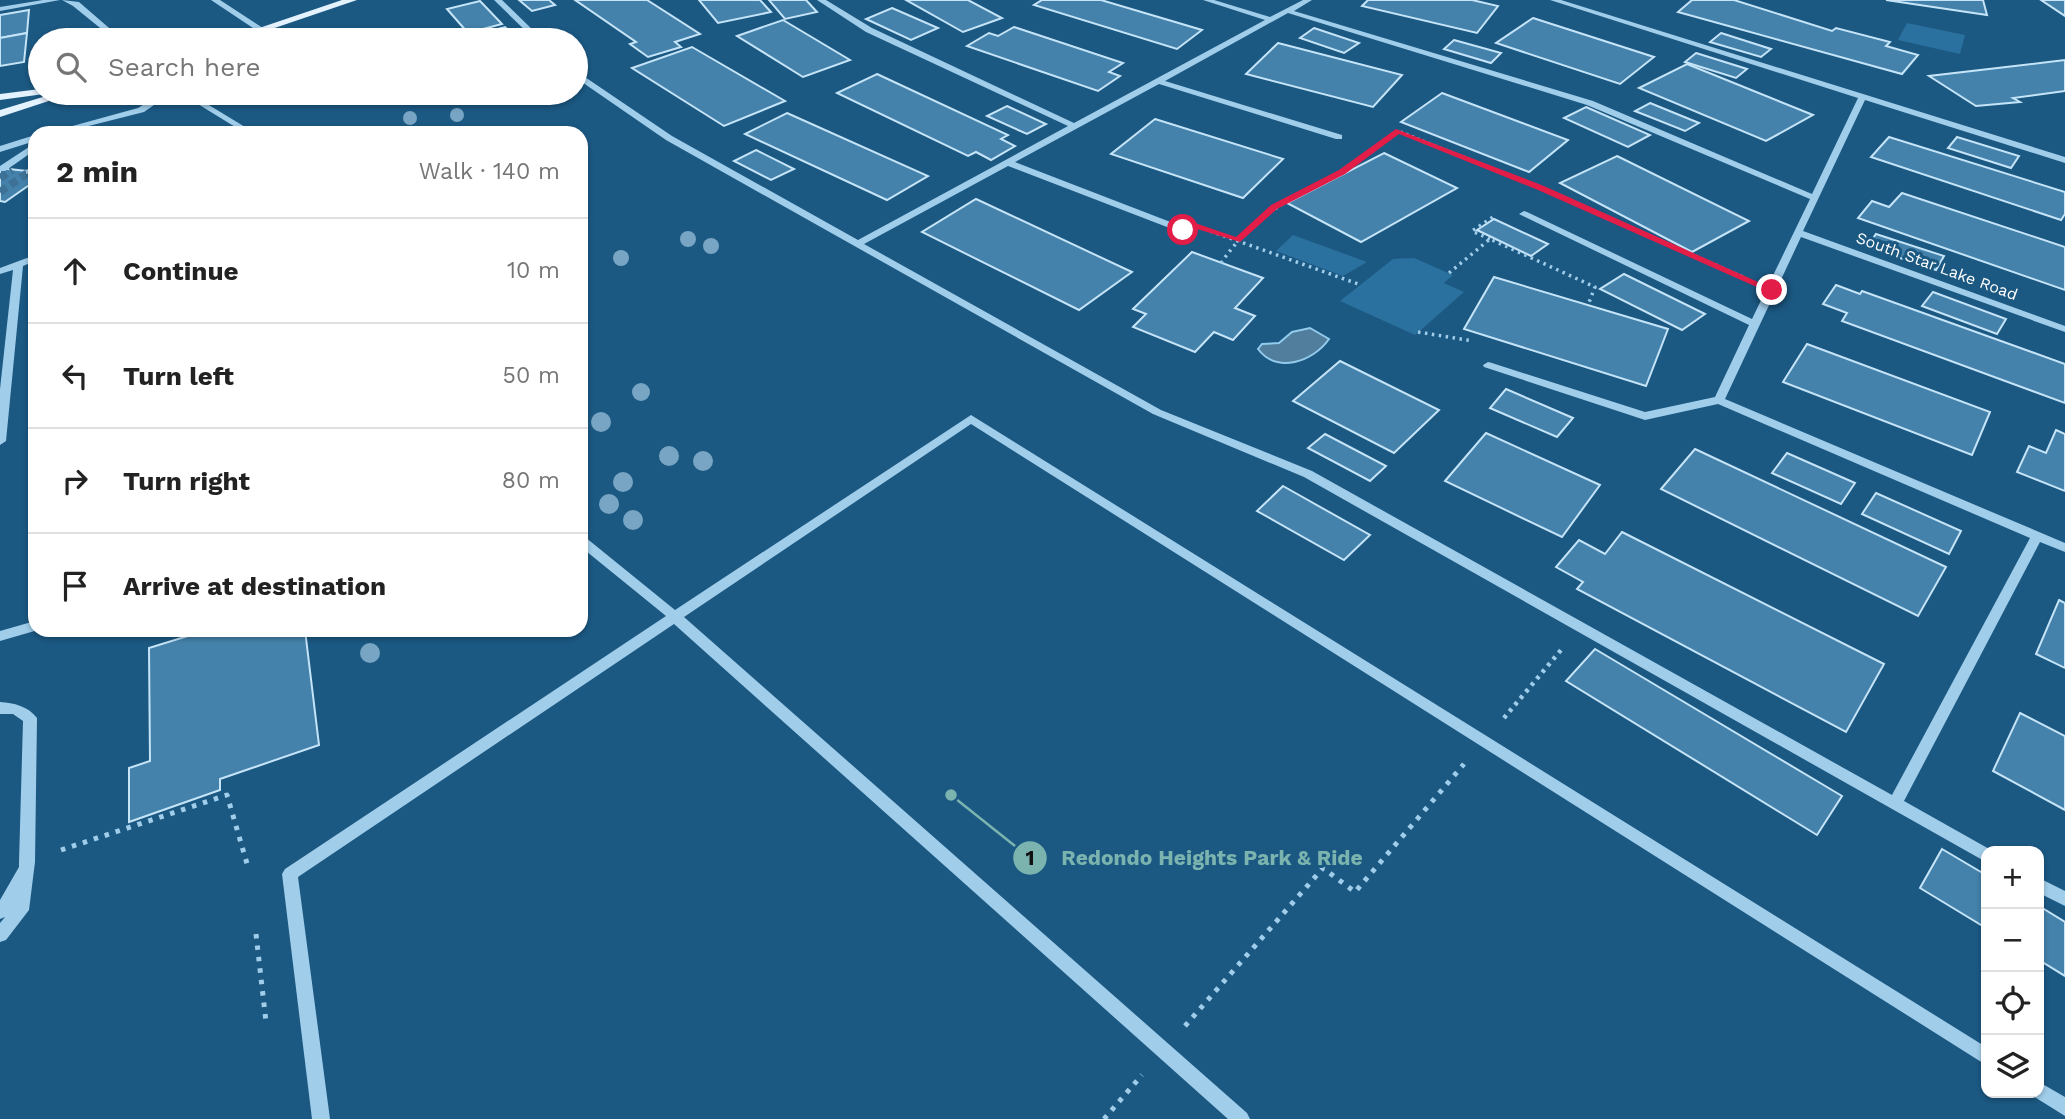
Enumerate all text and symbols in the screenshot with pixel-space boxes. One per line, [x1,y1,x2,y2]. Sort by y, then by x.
search box [28,28,588,105]
icon: search [52,48,90,86]
text: Search here [108,52,260,82]
text: 2 min [56,154,138,189]
text: Walk · 140 m [419,158,560,185]
route start [1167,214,1198,245]
street label: South Star Lake Road [1854,228,2020,304]
icon: ahead [56,252,94,290]
text: Continue [123,256,239,286]
text: 10 m [507,257,560,284]
route end [1756,274,1787,305]
icon: left [56,357,94,395]
text: Turn left [123,361,234,391]
text: 50 m [503,362,560,389]
icon: right [56,462,94,500]
text: Turn right [123,466,250,496]
text: 80 m [502,467,560,494]
icon: arrive [56,567,94,605]
text: Arrive at destination [123,571,386,601]
callout: Redondo Heights Park & Ride [1012,837,1377,879]
text: 1 [1025,845,1035,870]
text: Redondo Heights Park & Ride [1061,845,1363,870]
map controls [1981,846,2044,1098]
button: + [1981,846,2044,909]
button: − [1981,909,2044,972]
button: locate [1981,972,2044,1035]
button: layers [1981,1035,2044,1098]

